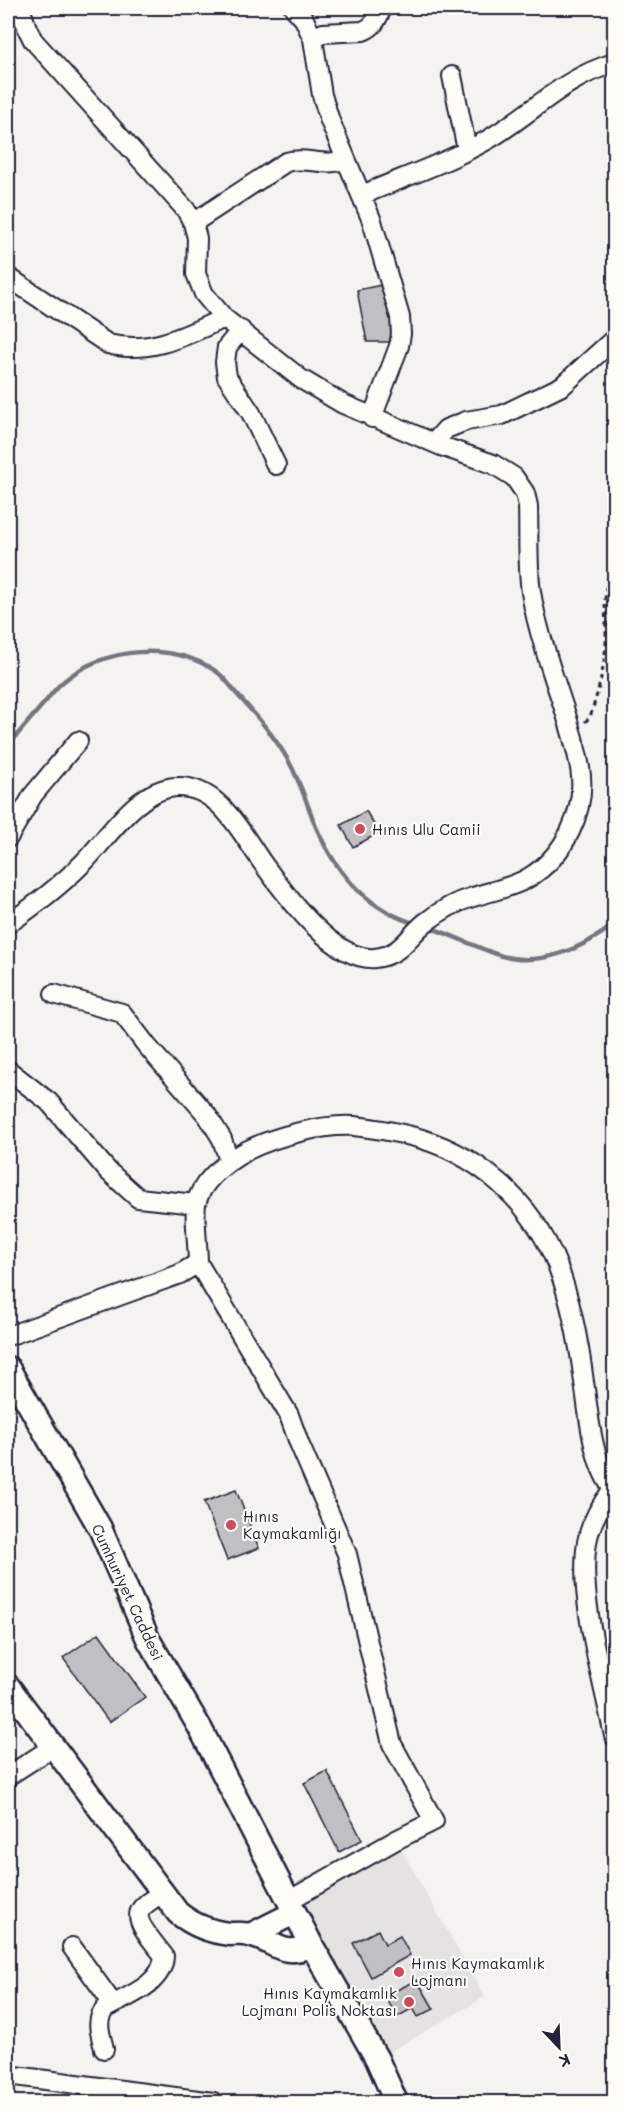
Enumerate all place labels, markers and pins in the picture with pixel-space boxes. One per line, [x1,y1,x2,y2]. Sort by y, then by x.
place label: Hınıs Ulu Camii [372,819,480,839]
marker: Hınıs Ulu Camii [353,822,367,836]
place label: Hınıs Kaymakamlığı [243,1506,342,1543]
marker: Hınıs Kaymakamlığı [224,1518,238,1532]
place label: Hınıs Kaymakamlık Lojmanı [411,1953,545,1990]
marker: Hınıs Kaymakamlık Lojmanı [392,1965,406,1979]
place label: Hınıs Kaymakamlık Lojmanı Polis Noktası [242,1983,397,2020]
marker: Hınıs Kaymakamlık Lojmanı Polis Noktası [402,1995,416,2009]

